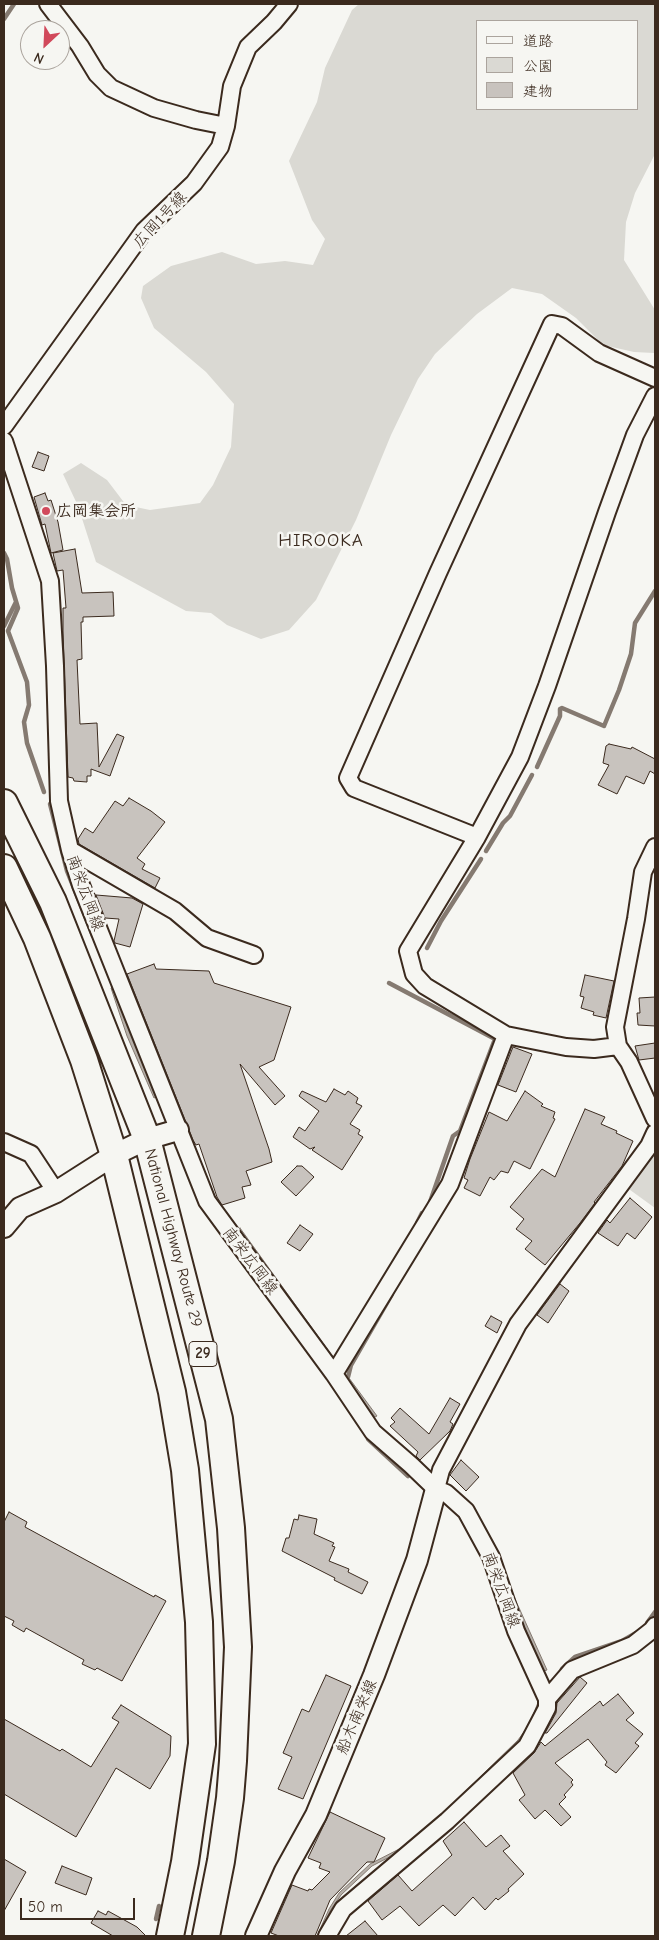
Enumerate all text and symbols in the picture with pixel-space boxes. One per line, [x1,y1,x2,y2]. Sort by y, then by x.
north arrow [20,20,70,70]
legend [477,20,639,110]
text: 道路 [523,32,553,50]
text: N [31,49,47,68]
text: 公園 [523,57,553,75]
text: 建物 [523,82,553,100]
street label: 広岡1号線 [129,188,191,252]
place label: 広岡集会所 [56,501,136,521]
marker: 広岡集会所 [40,505,52,517]
district label: HIROOKA [277,530,365,552]
street label: 南栄広岡線 [62,852,108,934]
street label: National Highway Route 29 [140,1147,206,1329]
street label: 南栄広岡線 [218,1223,282,1299]
road number: 29 [189,1342,217,1366]
street label: 南栄広岡線 [478,1549,524,1631]
street label: 船木南栄線 [333,1676,381,1758]
scale bar [22,1888,138,1920]
text: 50 m [28,1898,63,1916]

